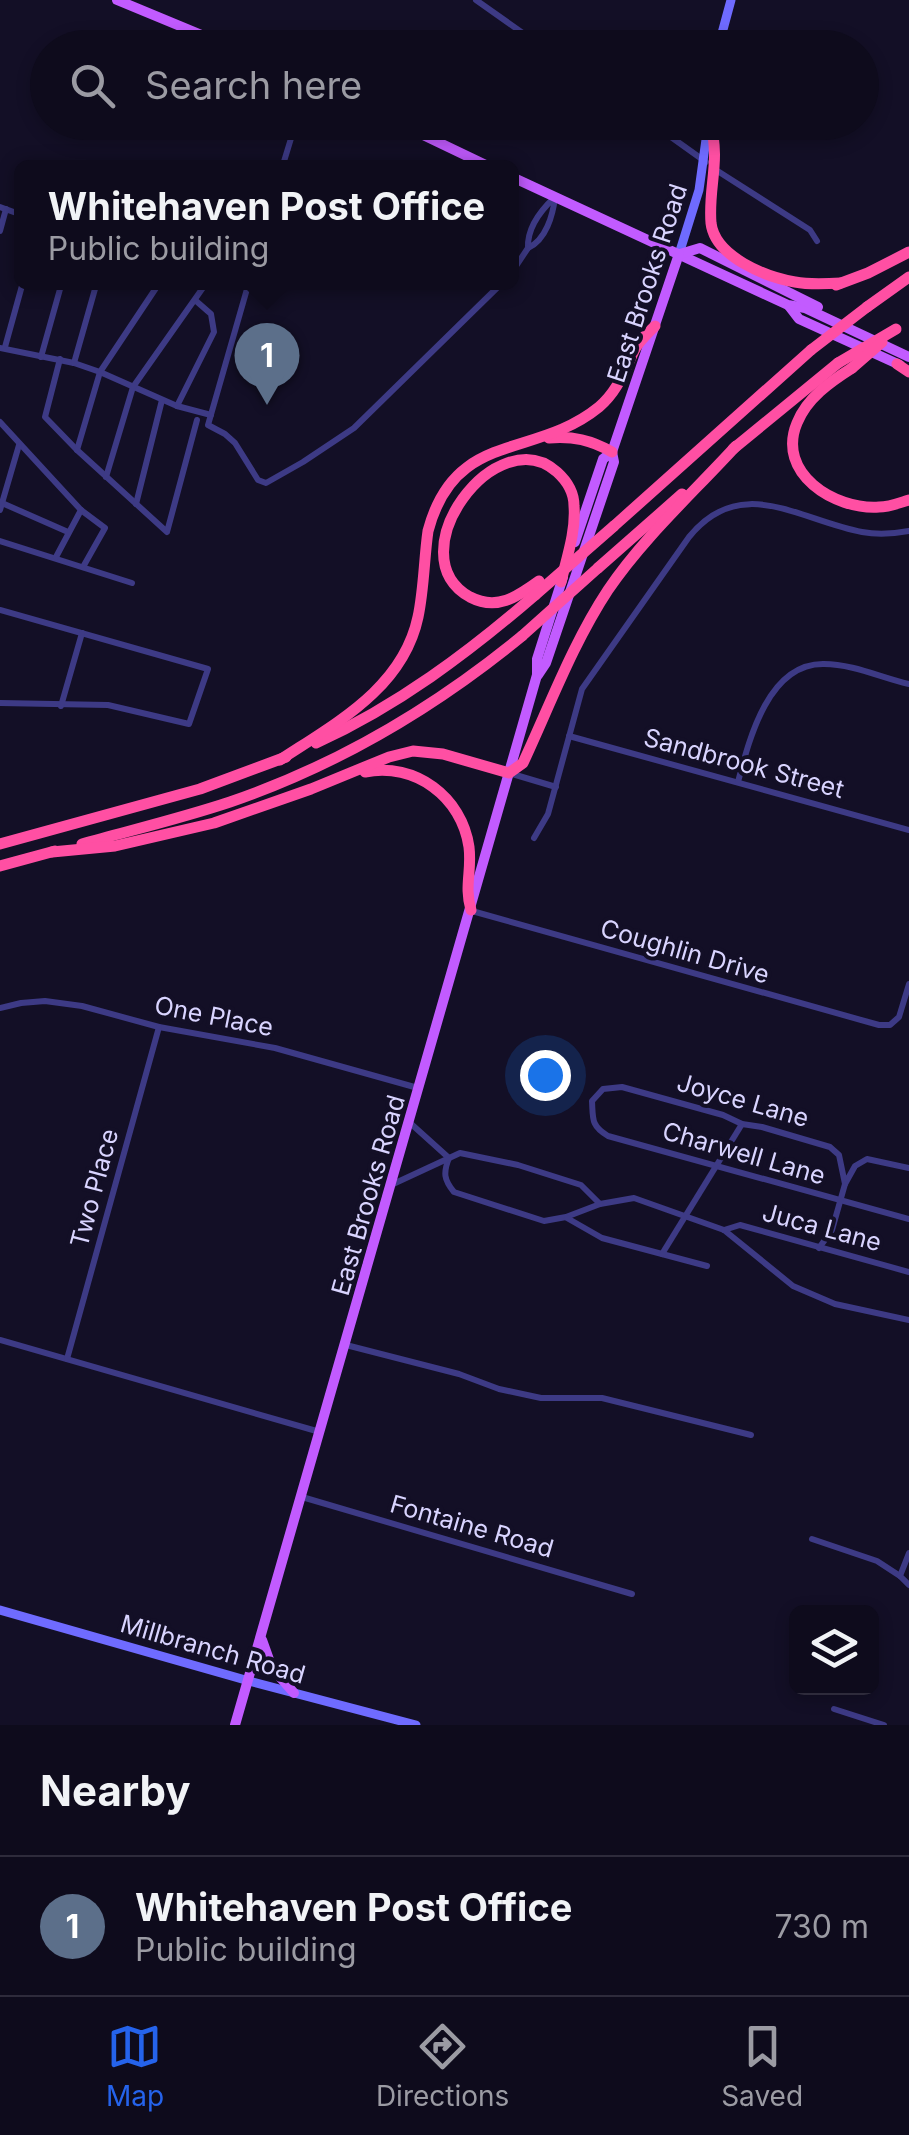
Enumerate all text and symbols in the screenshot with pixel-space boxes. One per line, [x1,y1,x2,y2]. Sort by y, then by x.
search box [30,30,879,140]
icon: search [65,58,120,113]
text: Search here [145,62,362,108]
popup [14,160,519,290]
street label: East Brooks Road [601,180,693,386]
text: Whitehaven Post Office [48,183,485,229]
text: Public building [48,229,269,268]
pin: 1 [234,322,300,405]
street label: Sandbrook Street [641,722,847,804]
street label: Coughlin Drive [597,913,773,989]
street label: One Place [152,990,276,1042]
your location [520,1050,571,1101]
street label: Joyce Lane [674,1067,812,1133]
street label: East Brooks Road [325,1091,411,1299]
street label: Charwell Lane [659,1115,829,1191]
street label: Two Place [64,1125,124,1251]
street label: Juca Lane [759,1197,885,1257]
street label: Fontaine Road [387,1488,557,1564]
map controls [789,1605,879,1695]
button: layers [789,1605,879,1695]
street label: Millbranch Road [117,1608,309,1690]
text: Nearby [40,1765,191,1816]
text: Whitehaven Post Office [135,1884,572,1930]
text: 1 [66,1907,79,1946]
text: 730 m [774,1907,869,1946]
text: Public building [135,1930,357,1969]
tab: Map [106,2019,164,2113]
tab: Directions [376,2019,509,2113]
tab: Saved [721,2019,803,2113]

